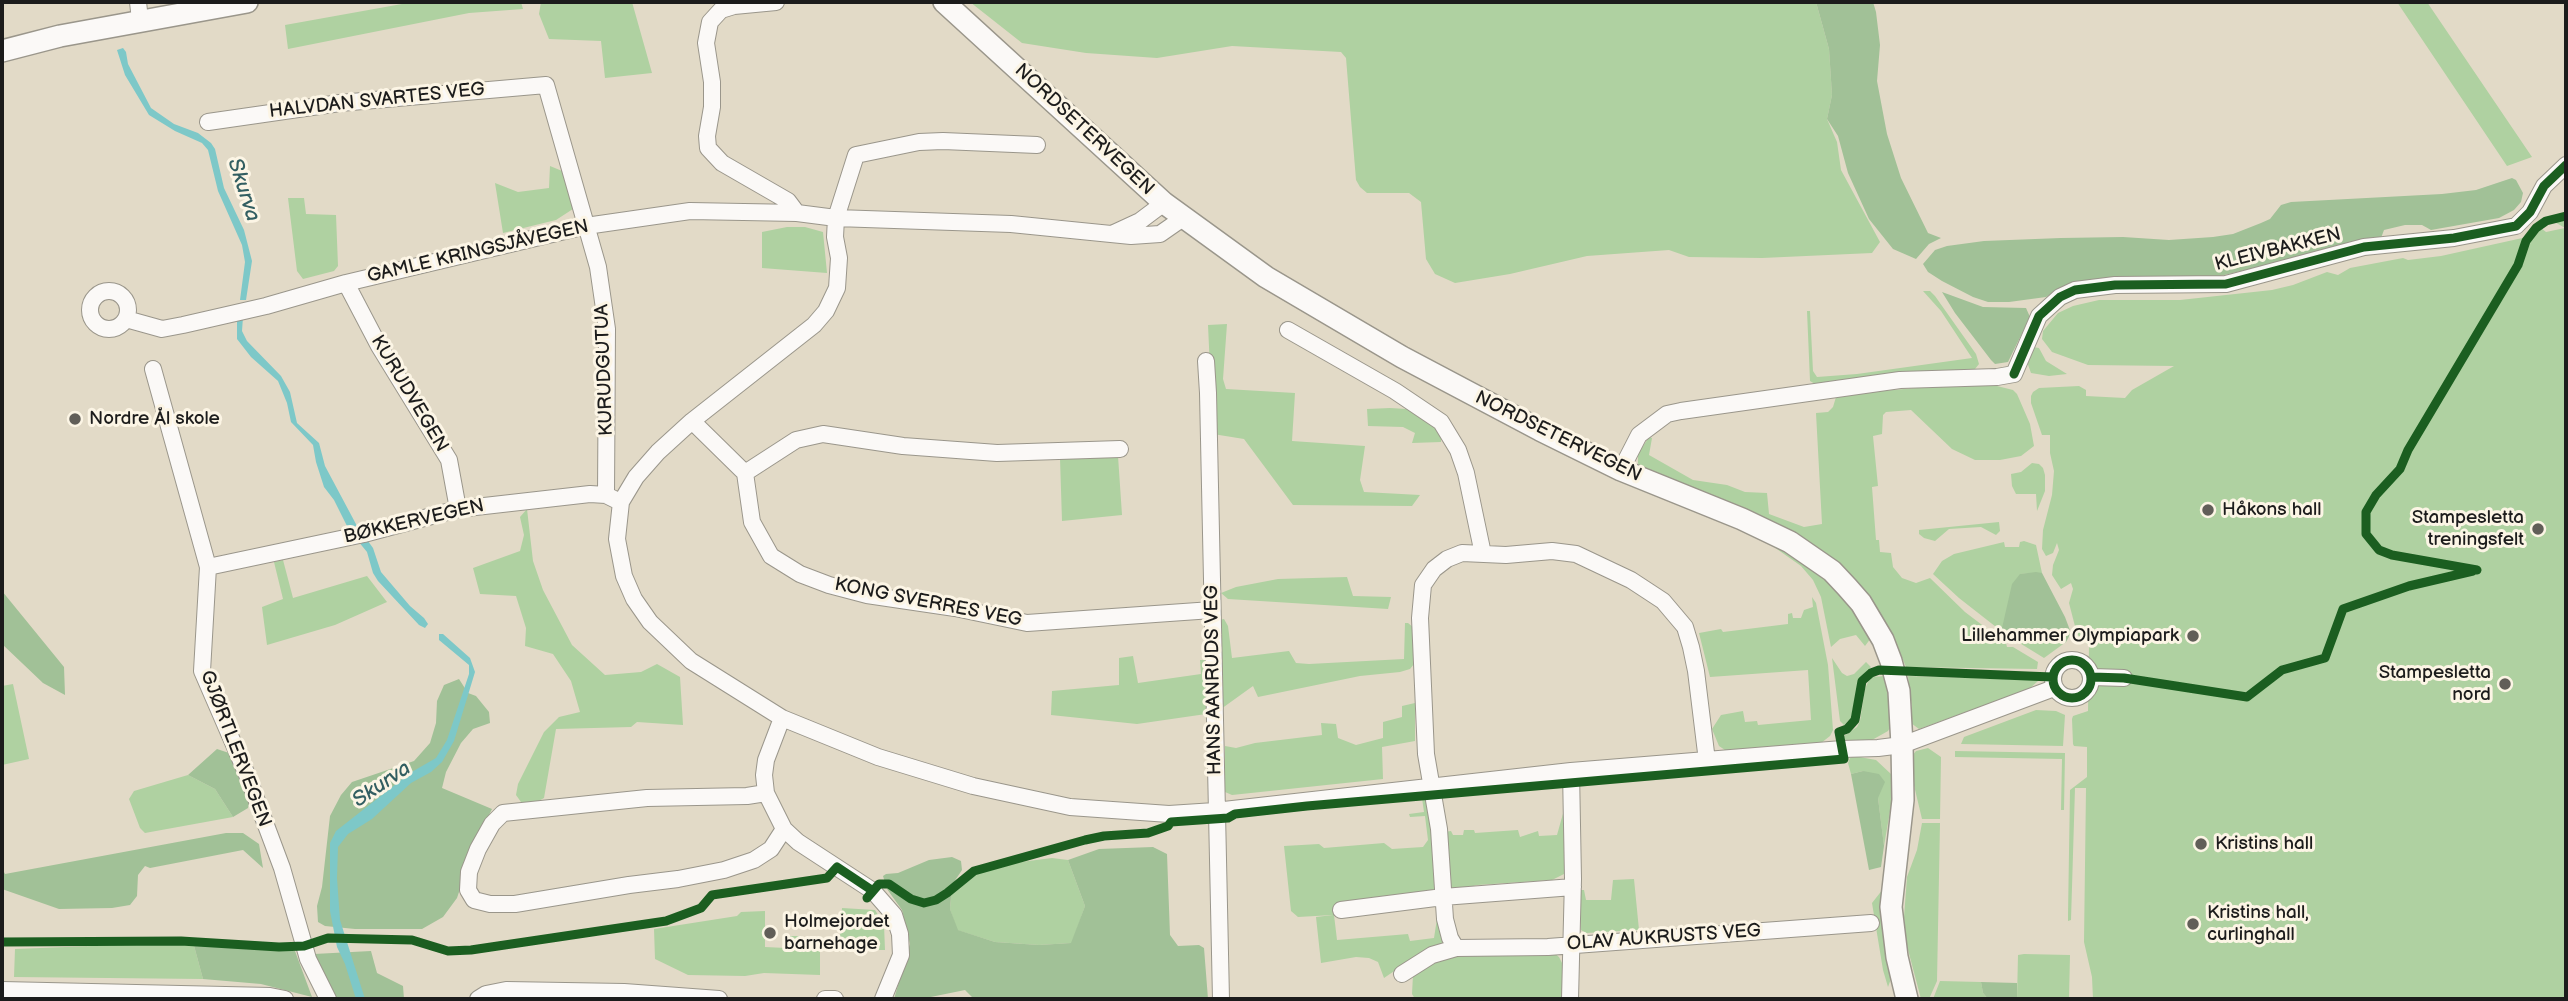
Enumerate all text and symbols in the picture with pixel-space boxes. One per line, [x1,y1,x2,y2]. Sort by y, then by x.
street label: NORDSETERVEGEN [1010,59,1158,201]
street label: HALVDAN SVARTES VEG [268,78,486,124]
water label: Skurva [221,155,265,225]
street label: GAMLE KRINGSJÅVEGEN [365,215,591,289]
street label: KLEIVBAKKEN [2213,223,2343,277]
street label: KURUDGUTUA [591,304,619,436]
street label: KURUDVEGEN [365,332,453,456]
street label: NORDSETERVEGEN [1471,387,1645,487]
place label: Nordre Ål skole [89,408,220,430]
marker: Nordre Ål skole [67,411,83,427]
street label: BØKKERVEGEN [342,495,486,549]
place label: Håkons hall [2222,499,2321,521]
marker: Håkons hall [2200,502,2216,518]
place label: Stampesletta treningsfelt [2412,507,2524,551]
marker: Stampesletta treningsfelt [2530,521,2546,537]
street label: KONG SVERRES VEG [832,574,1024,632]
street label: HANS AANRUDS VEG [1201,585,1227,775]
place label: Lillehammer Olympiapark [1961,625,2179,647]
marker: Lillehammer Olympiapark [2185,628,2201,644]
place label: Stampesletta nord [2379,662,2491,706]
street label: GJØRTLERVEGEN [195,667,275,831]
marker: Stampesletta nord [2497,676,2513,692]
water label: Skurva [348,756,416,814]
place label: Kristins hall [2215,833,2313,855]
marker: Kristins hall [2193,836,2209,852]
place label: Kristins hall, curlinghall [2207,902,2309,946]
place label: Holmejordet barnehage [784,911,890,955]
marker: Kristins hall, curlinghall [2185,916,2201,932]
street label: OLAV AUKRUSTS VEG [1566,920,1762,956]
marker: Holmejordet barnehage [762,925,778,941]

